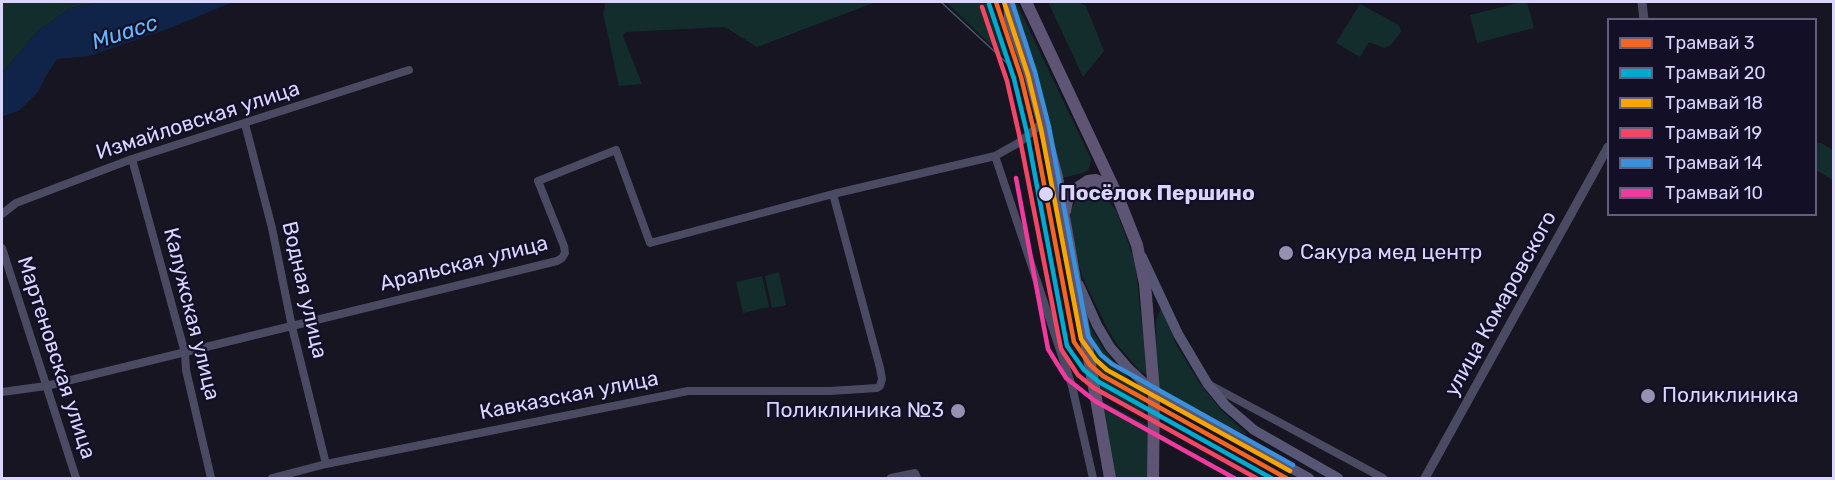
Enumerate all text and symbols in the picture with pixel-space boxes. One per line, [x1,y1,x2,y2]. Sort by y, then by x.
water label: Миасс [89,10,161,56]
legend [1607,18,1817,216]
text: Трамвай 3 [1665,32,1755,54]
text: Трамвай 20 [1665,62,1766,84]
street label: Измайловская улица [93,76,303,166]
text: Трамвай 18 [1665,92,1763,114]
text: Трамвай 19 [1665,122,1762,144]
text: Трамвай 14 [1665,152,1763,174]
place label: Посёлок Першино [1060,181,1255,207]
text: Трамвай 10 [1665,182,1763,204]
marker: Посёлок Першино [1037,185,1055,203]
street label: улица Комаровского [1440,207,1562,401]
street label: Водная улица [276,219,332,361]
street label: Калужская улица [157,225,225,403]
street label: Аральская улица [377,231,551,297]
place label: Сакура мед центр [1300,240,1482,266]
marker: Сакура мед центр [1277,244,1295,262]
street label: Мартеновская улица [11,254,101,462]
street label: Кавказская улица [477,366,661,426]
place label: Поликлиника [1662,383,1798,409]
marker: Поликлиника [1639,387,1657,405]
place label: Поликлиника №3 [765,398,944,424]
marker: Поликлиника №3 [949,402,967,420]

